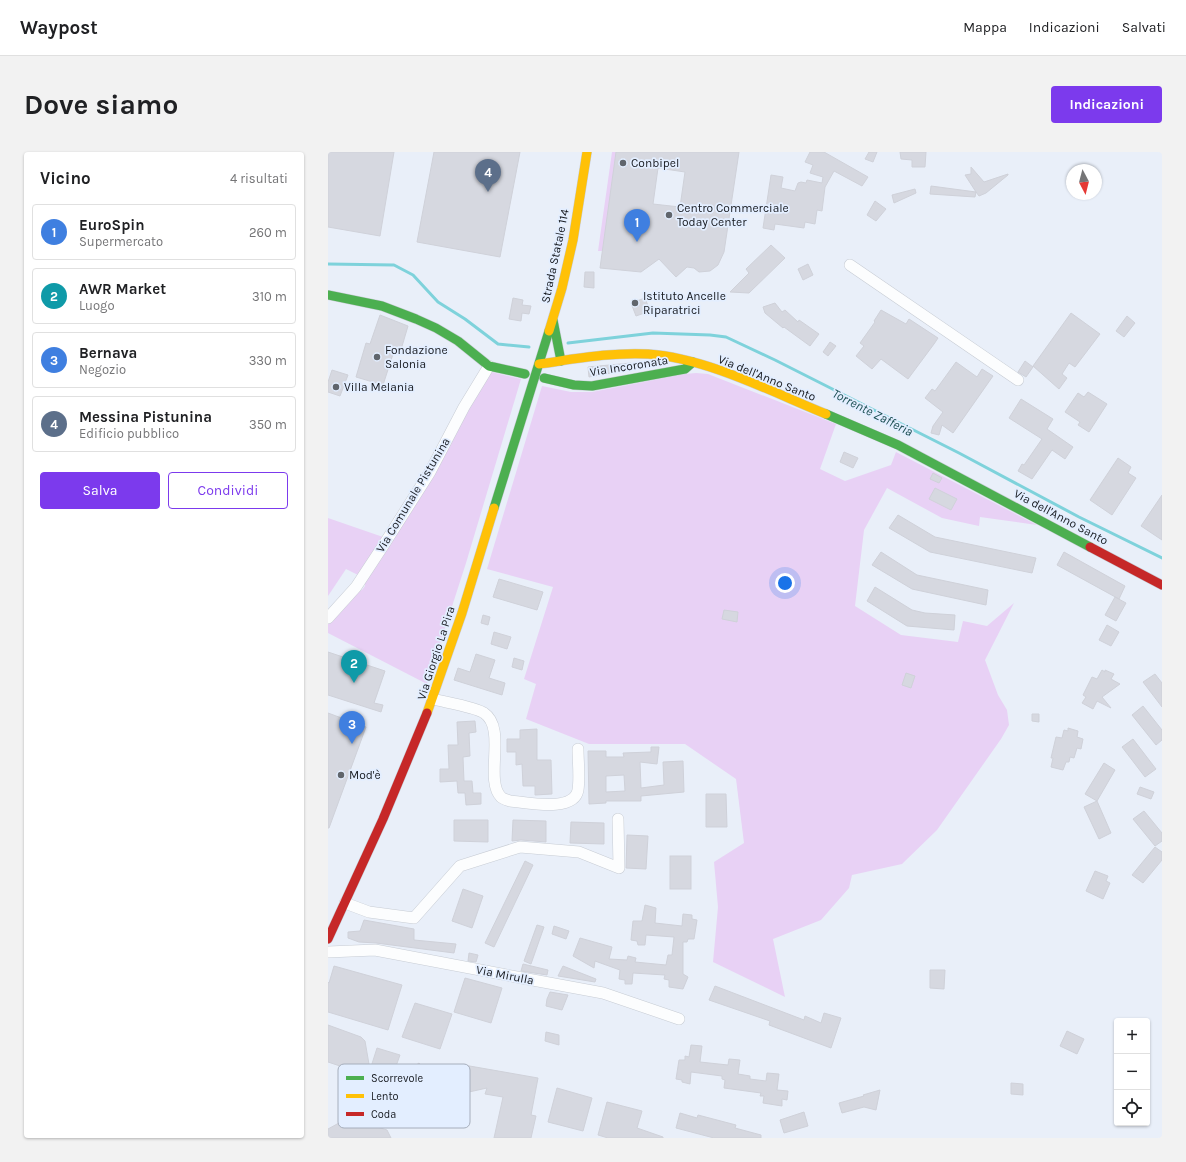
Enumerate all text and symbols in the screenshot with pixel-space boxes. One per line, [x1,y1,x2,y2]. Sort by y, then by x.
text: Waypost [20,17,98,39]
text: Mappa [963,19,1007,36]
text: Indicazioni [1029,19,1100,36]
text: Salvati [1122,19,1166,36]
button: Indicazioni [1051,86,1162,123]
text: Dove siamo [24,88,178,121]
place label: Conbipel [631,156,679,170]
marker: Conbipel [618,158,628,168]
pin: 4 [475,159,501,192]
north arrow [1066,164,1102,200]
text: Vicino [40,168,91,188]
text: 4 risultati [230,171,288,186]
place label: Centro Commerciale Today Center [677,201,789,229]
street label: Strada Statale 114 [538,207,572,304]
pin: 1 [624,209,650,242]
marker: Centro Commerciale Today Center [664,210,674,220]
text: EuroSpin [79,216,145,234]
text: 1 [52,225,56,240]
text: 260 m [249,225,287,240]
text: Supermercato [79,234,163,249]
text: AWR Market [79,280,166,298]
text: 2 [50,289,58,304]
text: 310 m [252,289,287,304]
place label: Istituto Ancelle Riparatrici [643,289,726,317]
text: Luogo [79,298,115,313]
marker: Istituto Ancelle Riparatrici [630,298,640,308]
place label: Fondazione Salonia [385,343,448,371]
text: Bernava [79,344,137,362]
marker: Fondazione Salonia [372,352,382,362]
street label: Via dell'Anno Santo [716,352,818,404]
text: 3 [50,353,58,368]
text: 330 m [249,353,287,368]
street label: Via Incoronata [589,353,669,379]
text: Negozio [79,362,126,377]
place label: Villa Melania [344,380,414,394]
marker: Villa Melania [331,382,341,392]
water label: Torrente Zafferia [830,386,916,439]
text: Messina Pistunina [79,408,212,426]
text: 4 [50,417,58,432]
text: 350 m [249,417,287,432]
text: Edificio pubblico [79,426,179,441]
street label: Via Comunale Pistunina [373,435,453,555]
button: Salva [40,472,160,509]
button: Condividi [168,472,288,509]
street label: Via dell'Anno Santo [1012,486,1110,548]
your location [775,573,795,593]
street label: Via Giorgio La Pira [414,604,458,702]
pin: 2 [341,650,367,683]
pin: 3 [339,711,365,744]
place label: Mod'è [349,768,381,782]
marker: Mod'è [336,770,346,780]
street label: Via Mirulla [475,963,535,987]
map controls [1114,1018,1150,1126]
button: + [1114,1018,1150,1054]
button: − [1114,1054,1150,1090]
legend [338,1064,470,1128]
text: Scorrevole [371,1072,424,1085]
text: Lento [371,1090,399,1103]
button: locate [1114,1090,1150,1126]
text: Coda [371,1108,396,1121]

